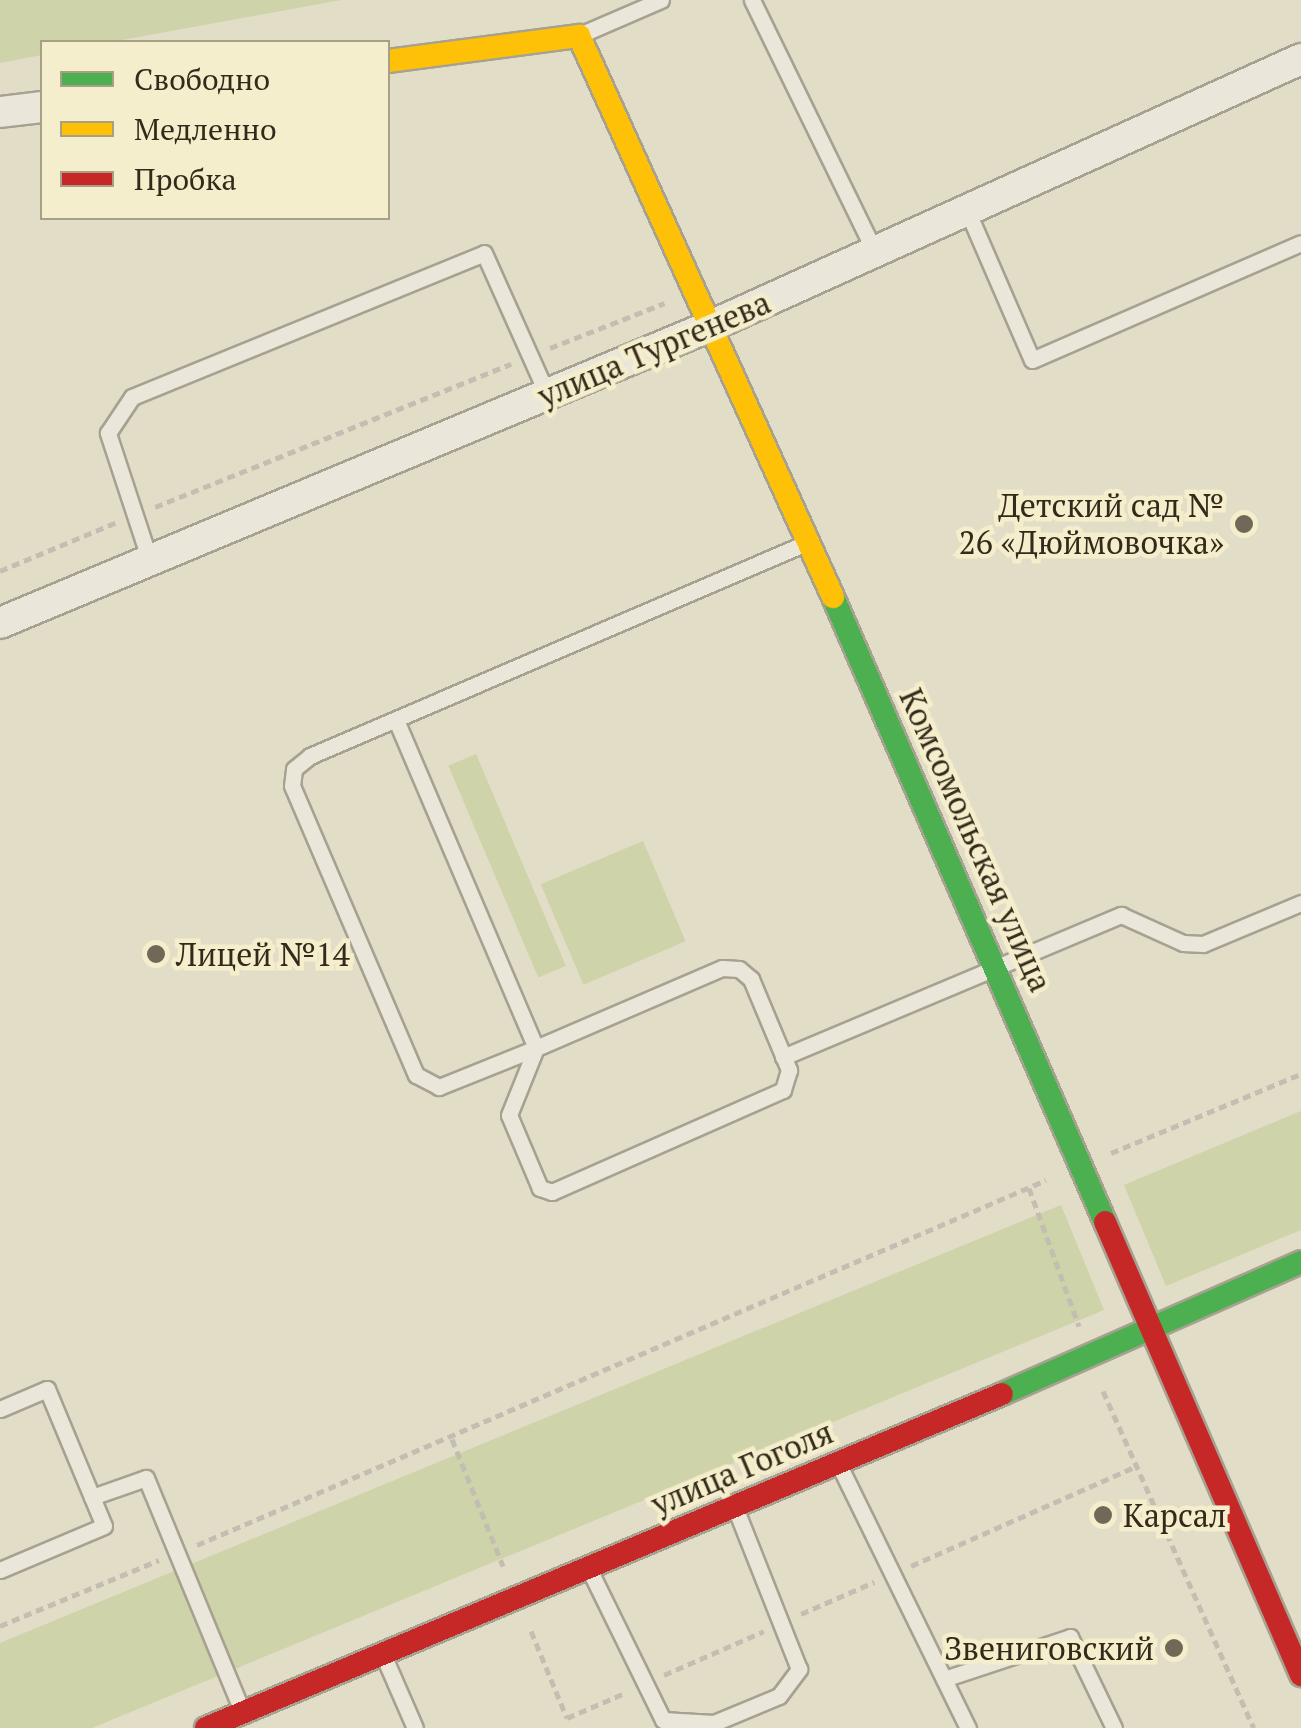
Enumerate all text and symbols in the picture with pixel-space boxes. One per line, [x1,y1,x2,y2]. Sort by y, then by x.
legend [40,40,390,220]
text: Свободно [134,59,270,99]
text: Медленно [134,109,277,149]
text: Пробка [134,159,237,199]
street label: улица Тургенева [532,283,776,415]
place label: Детский сад № 26 «Дюймовочка» [959,487,1224,562]
marker: Детский сад № 26 «Дюймовочка» [1233,513,1255,535]
street label: Комсомольская улица [892,682,1060,998]
place label: Лицей №14 [176,935,350,973]
marker: Лицей №14 [145,943,167,965]
street label: улица Гоголя [645,1413,839,1523]
place label: Карсал [1123,1496,1226,1534]
marker: Карсал [1092,1504,1114,1526]
place label: Звениговский [944,1629,1154,1667]
marker: Звениговский [1163,1637,1185,1659]

